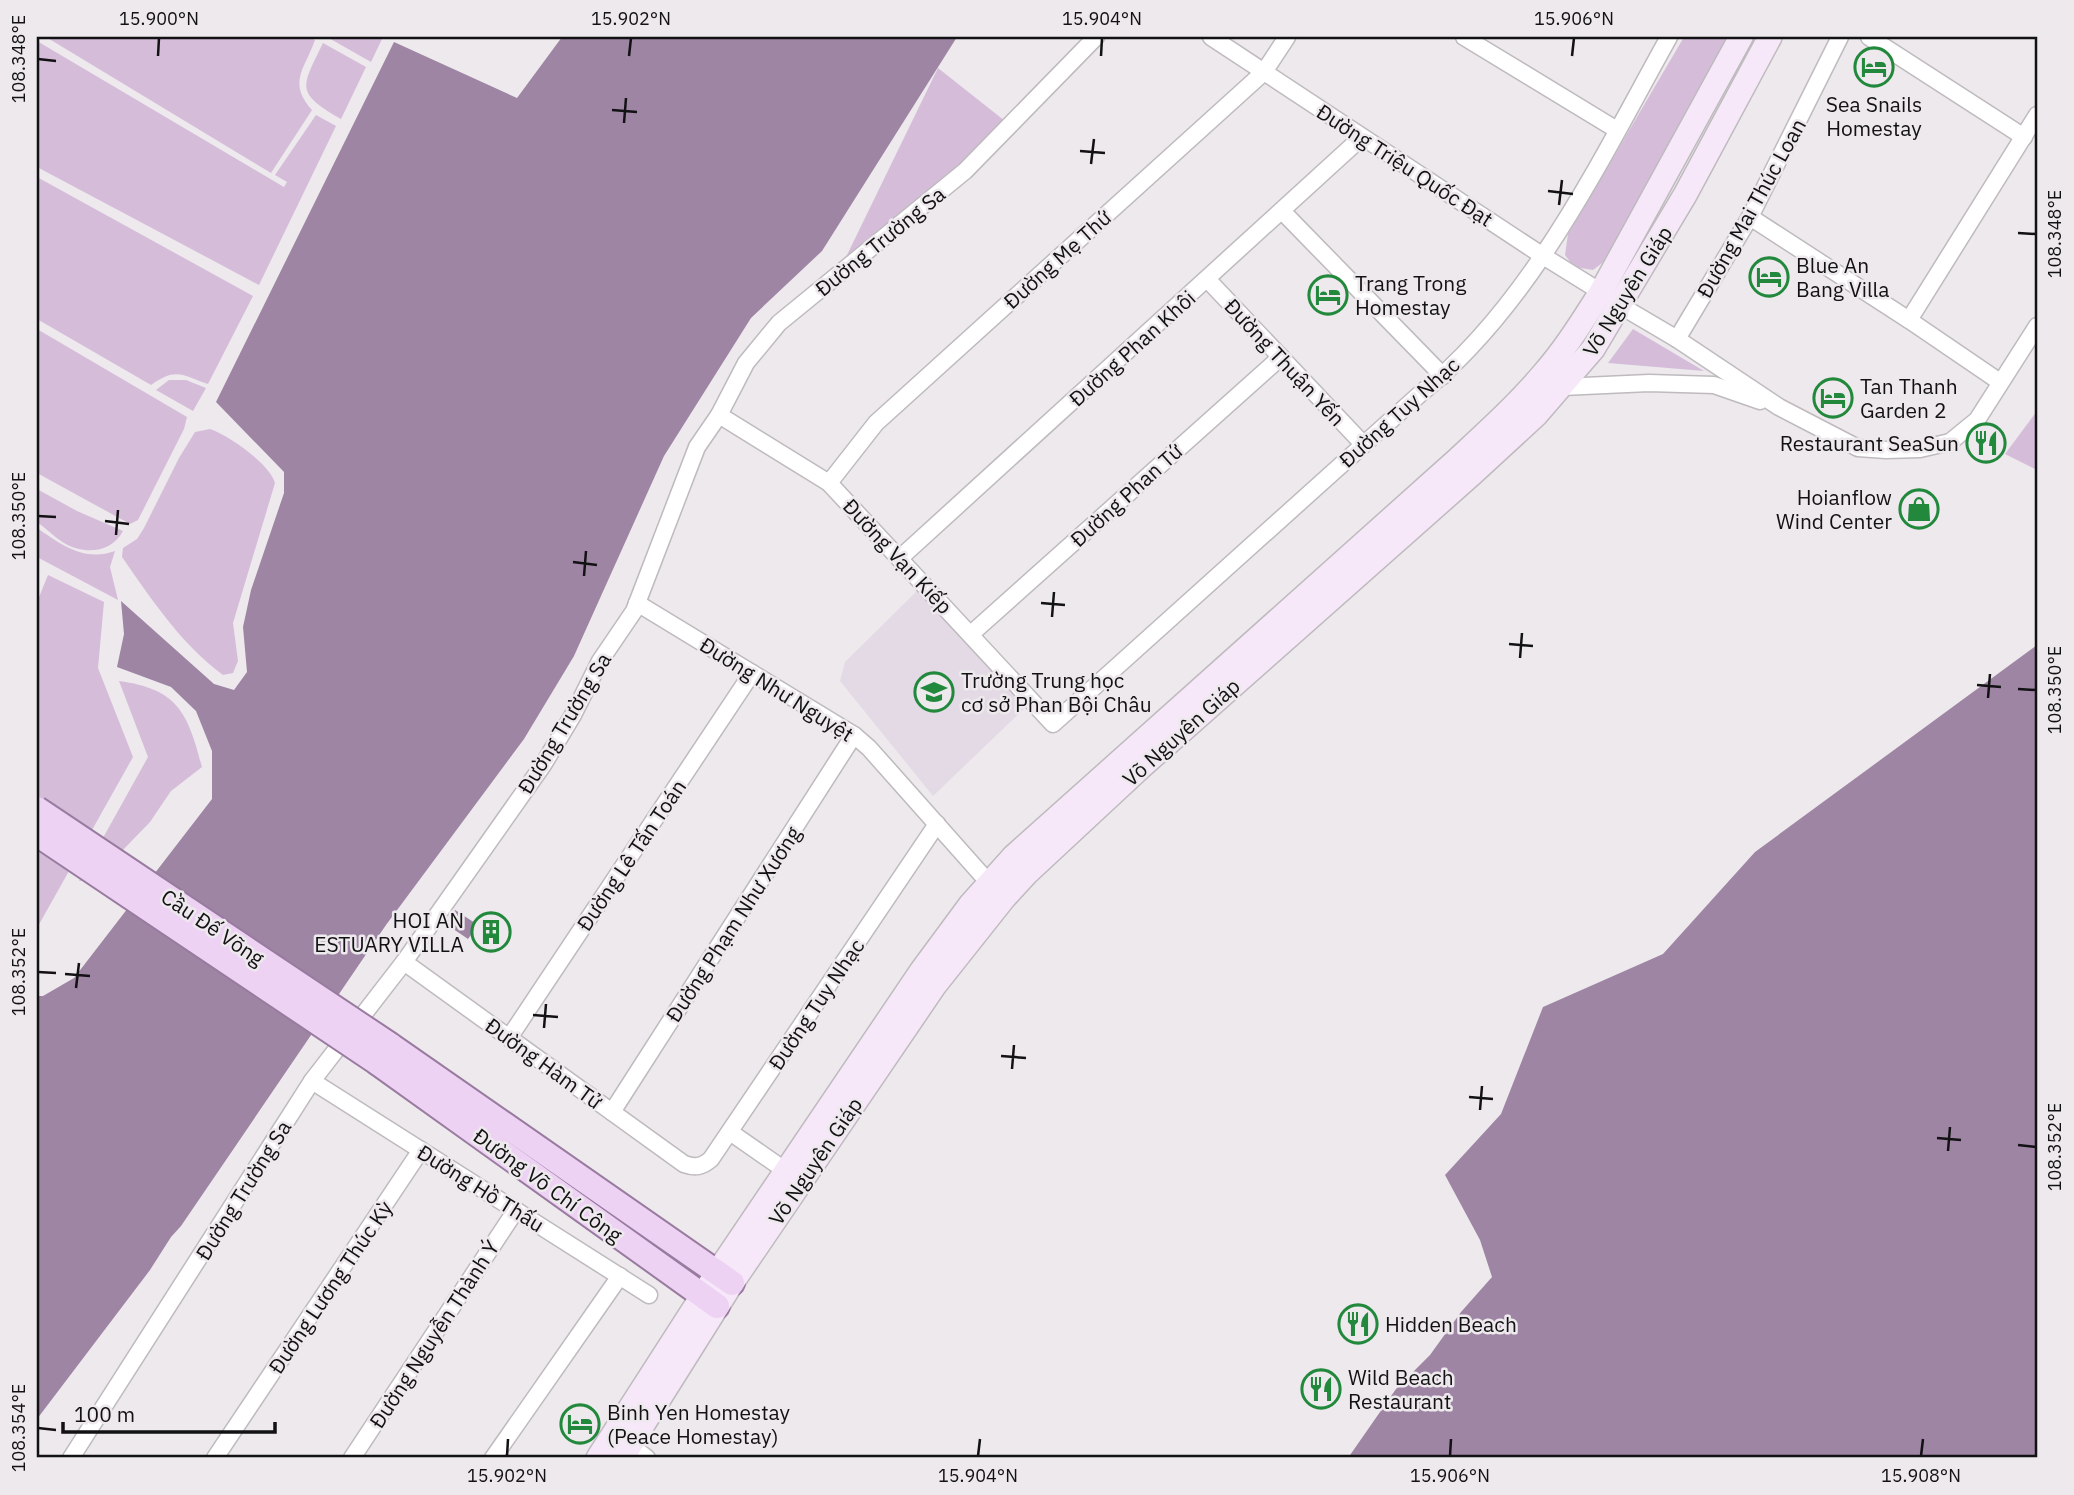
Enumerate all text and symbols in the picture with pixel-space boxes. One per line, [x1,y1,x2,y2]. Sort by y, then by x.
text: 15.900°N [119,7,199,30]
text: 15.902°N [591,7,671,30]
text: 15.904°N [1062,7,1142,30]
text: 15.906°N [1534,7,1614,30]
text: 108.348°E [7,15,30,103]
hotel icon: Sea Snails Homestay [1853,46,1895,88]
place label: Sea Snails Homestay [1826,90,1922,142]
street label: Đường Triệu Quốc Đạt [1311,97,1499,233]
street label: Đường Mai Thúc Loan [1690,113,1812,303]
street label: Đường Trường Sa [809,180,951,302]
text: 108.348°E [2043,190,2066,278]
street label: Đường Mẹ Thứ [997,203,1117,315]
street label: Võ Nguyên Giáp [1576,221,1678,361]
place label: Blue An Bang Villa [1796,251,1889,303]
hotel icon: Blue An Bang Villa [1748,256,1790,298]
place label: Trang Trong Homestay [1355,269,1466,321]
hotel icon: Trang Trong Homestay [1307,274,1349,316]
street label: Đường Phan Khôi [1063,284,1201,412]
street label: Đường Thuận Yến [1219,292,1351,432]
street label: Đường Tuy Nhạc [1333,351,1465,473]
place label: Tan Thanh Garden 2 [1860,372,1958,424]
hotel icon: Tan Thanh Garden 2 [1812,377,1854,419]
restaurant icon: Restaurant SeaSun [1965,422,2007,464]
place label: Restaurant SeaSun [1780,429,1959,457]
street label: Đường Phan Tứ [1064,437,1188,553]
text: 108.350°E [7,472,30,560]
place label: Hoianflow Wind Center [1776,483,1892,535]
shop icon: Hoianflow Wind Center [1898,488,1940,530]
street label: Đường Vạn Kiếp [837,492,959,620]
street label: Đường Như Nguyệt [695,630,859,748]
text: 108.350°E [2043,646,2066,734]
street label: Đường Trường Sa [511,647,617,799]
place label: Trường Trung học cơ sở Phan Bội Châu [961,666,1152,718]
school or university icon: Trường Trung học cơ sở Phan Bội Châu [913,671,955,713]
street label: Võ Nguyên Giáp [1116,672,1246,792]
street label: Đường Lê Tấn Toán [570,774,692,936]
street label: Đường Phạm Như Xương [659,821,807,1027]
street label: Cầu Đế Võng [156,882,270,972]
place label: HOI AN ESTUARY VILLA [314,906,464,958]
building icon: HOI AN ESTUARY VILLA [470,911,512,953]
text: 108.352°E [7,928,30,1016]
street label: Đường Tuy Nhạc [762,933,870,1075]
street label: Đường Hàm Tử [480,1011,608,1115]
street label: Võ Nguyên Giáp [762,1092,868,1230]
text: 108.352°E [2043,1103,2066,1191]
street label: Đường Trường Sa [189,1115,297,1265]
street label: Đường Võ Chí Công [468,1121,628,1249]
street label: Đường Hồ Thấu [412,1138,550,1238]
street label: Đường Lương Thúc Kỳ [262,1195,399,1379]
street label: Đường Nguyễn Thành Ý [363,1234,506,1433]
restaurant icon: Hidden Beach [1337,1303,1379,1345]
place label: Hidden Beach [1385,1310,1517,1338]
place label: Wild Beach Restaurant [1348,1363,1454,1415]
restaurant icon: Wild Beach Restaurant [1300,1368,1342,1410]
text: 108.354°E [7,1384,30,1472]
scale bar [63,1390,275,1434]
place label: Binh Yen Homestay (Peace Homestay) [607,1398,791,1450]
text: 100 m [74,1400,135,1428]
hotel icon: Binh Yen Homestay (Peace Homestay) [559,1403,601,1445]
text: 15.902°N [467,1464,547,1487]
text: 15.904°N [938,1464,1018,1487]
text: 15.906°N [1410,1464,1490,1487]
text: 15.908°N [1881,1464,1961,1487]

